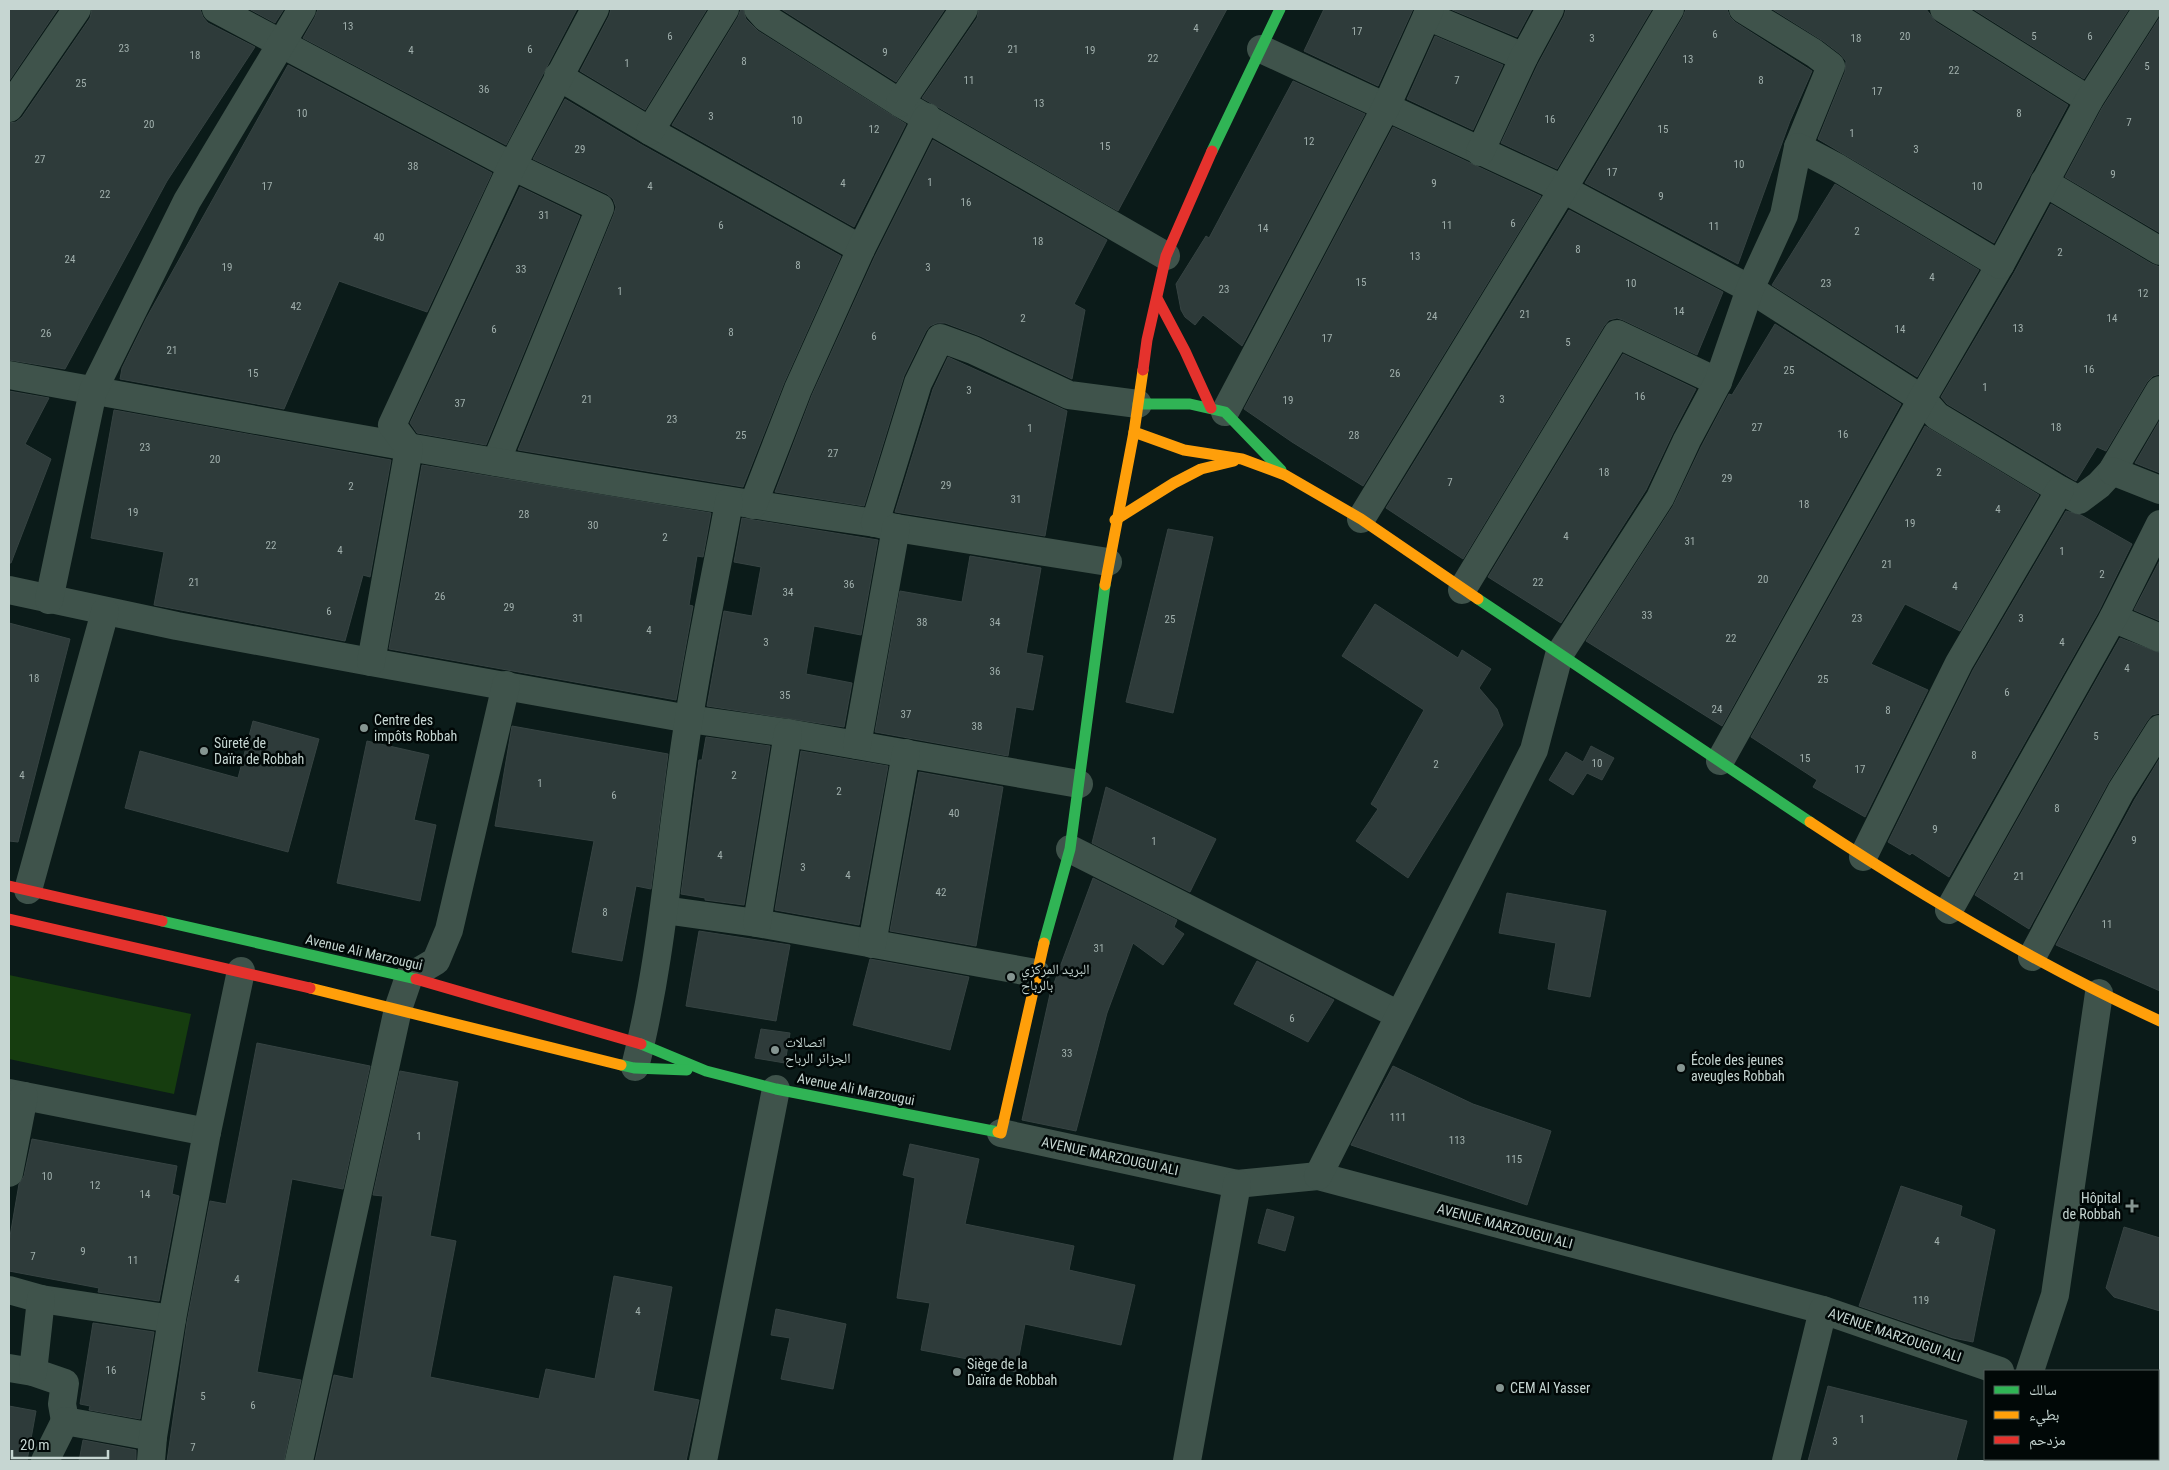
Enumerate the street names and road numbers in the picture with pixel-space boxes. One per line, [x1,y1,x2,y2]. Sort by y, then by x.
street label: Avenue Ali Marzougui [304,931,424,973]
street label: Avenue Ali Marzougui [796,1070,916,1108]
street label: AVENUE MARZOUGUI ALI [1040,1134,1180,1178]
street label: AVENUE MARZOUGUI ALI [1435,1200,1575,1252]
street label: AVENUE MARZOUGUI ALI [1826,1305,1964,1365]

